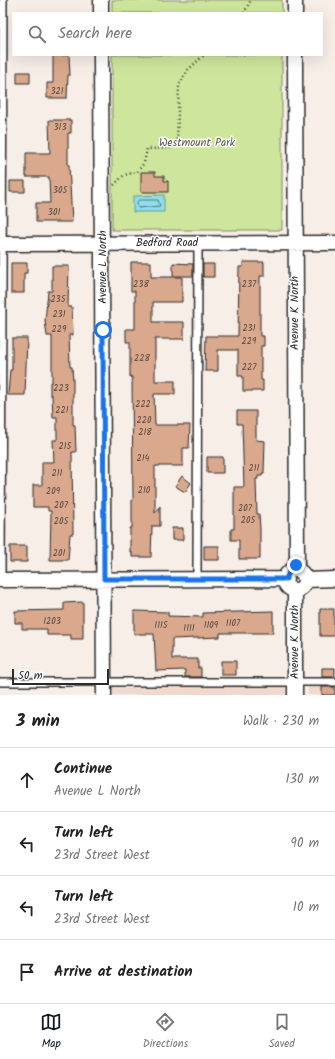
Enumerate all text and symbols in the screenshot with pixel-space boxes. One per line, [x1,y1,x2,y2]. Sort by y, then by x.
search box [12,12,323,56]
text: Search here [58,22,132,46]
icon: search [26,23,48,45]
house number: 321 [50,84,64,99]
house number: 313 [53,120,67,135]
park label: Westmount Park [159,134,236,152]
house number: 305 [53,183,68,198]
house number: 301 [48,205,60,220]
street label: Avenue L North [94,230,112,304]
street label: Bedford Road [136,234,199,252]
street label: Avenue K North [286,276,304,350]
house number: 238 [133,277,149,292]
house number: 237 [242,277,257,292]
house number: 235 [50,292,67,307]
house number: 231 [52,307,66,322]
route start [94,321,112,339]
house number: 231 [242,321,256,336]
house number: 229 [52,322,67,337]
house number: 229 [242,334,257,349]
house number: 228 [134,351,151,366]
house number: 227 [242,360,257,375]
house number: 223 [53,381,69,396]
house number: 222 [135,397,151,412]
house number: 221 [55,403,69,418]
house number: 220 [137,413,152,428]
house number: 218 [138,425,152,440]
house number: 215 [59,439,73,454]
house number: 214 [136,451,150,466]
house number: 211 [249,461,260,476]
house number: 211 [52,466,63,481]
house number: 210 [138,483,151,498]
house number: 209 [46,484,61,499]
house number: 207 [54,498,69,513]
house number: 207 [238,501,253,516]
house number: 205 [241,513,256,528]
house number: 205 [54,514,69,529]
house number: 201 [53,546,65,561]
route end [287,556,305,574]
street label: Avenue K North [286,605,304,679]
house number: 1203 [43,614,61,629]
house number: 1107 [226,616,241,631]
house number: 1115 [154,618,169,633]
house number: 1109 [204,618,219,633]
house number: 1111 [183,621,195,636]
scale bar [12,667,109,686]
text: 50 m [18,667,43,685]
text: 3 min [16,708,60,735]
text: Walk · 230 m [243,711,319,732]
text: Continue [54,757,112,781]
icon: ahead [16,769,38,791]
text: 130 m [285,769,319,790]
text: Avenue L North [54,781,141,802]
text: Turn left [54,821,114,845]
icon: left [16,833,38,855]
text: 90 m [291,833,319,854]
text: 23rd Street West [54,845,150,866]
text: Turn left [54,885,114,909]
icon: left [16,897,38,919]
text: 10 m [293,897,319,918]
text: 23rd Street West [54,909,150,930]
text: Arrive at destination [54,960,193,984]
icon: arrive [16,961,38,983]
tab: Map [40,1011,62,1053]
tab: Directions [143,1011,188,1053]
tab: Saved [269,1011,295,1053]

